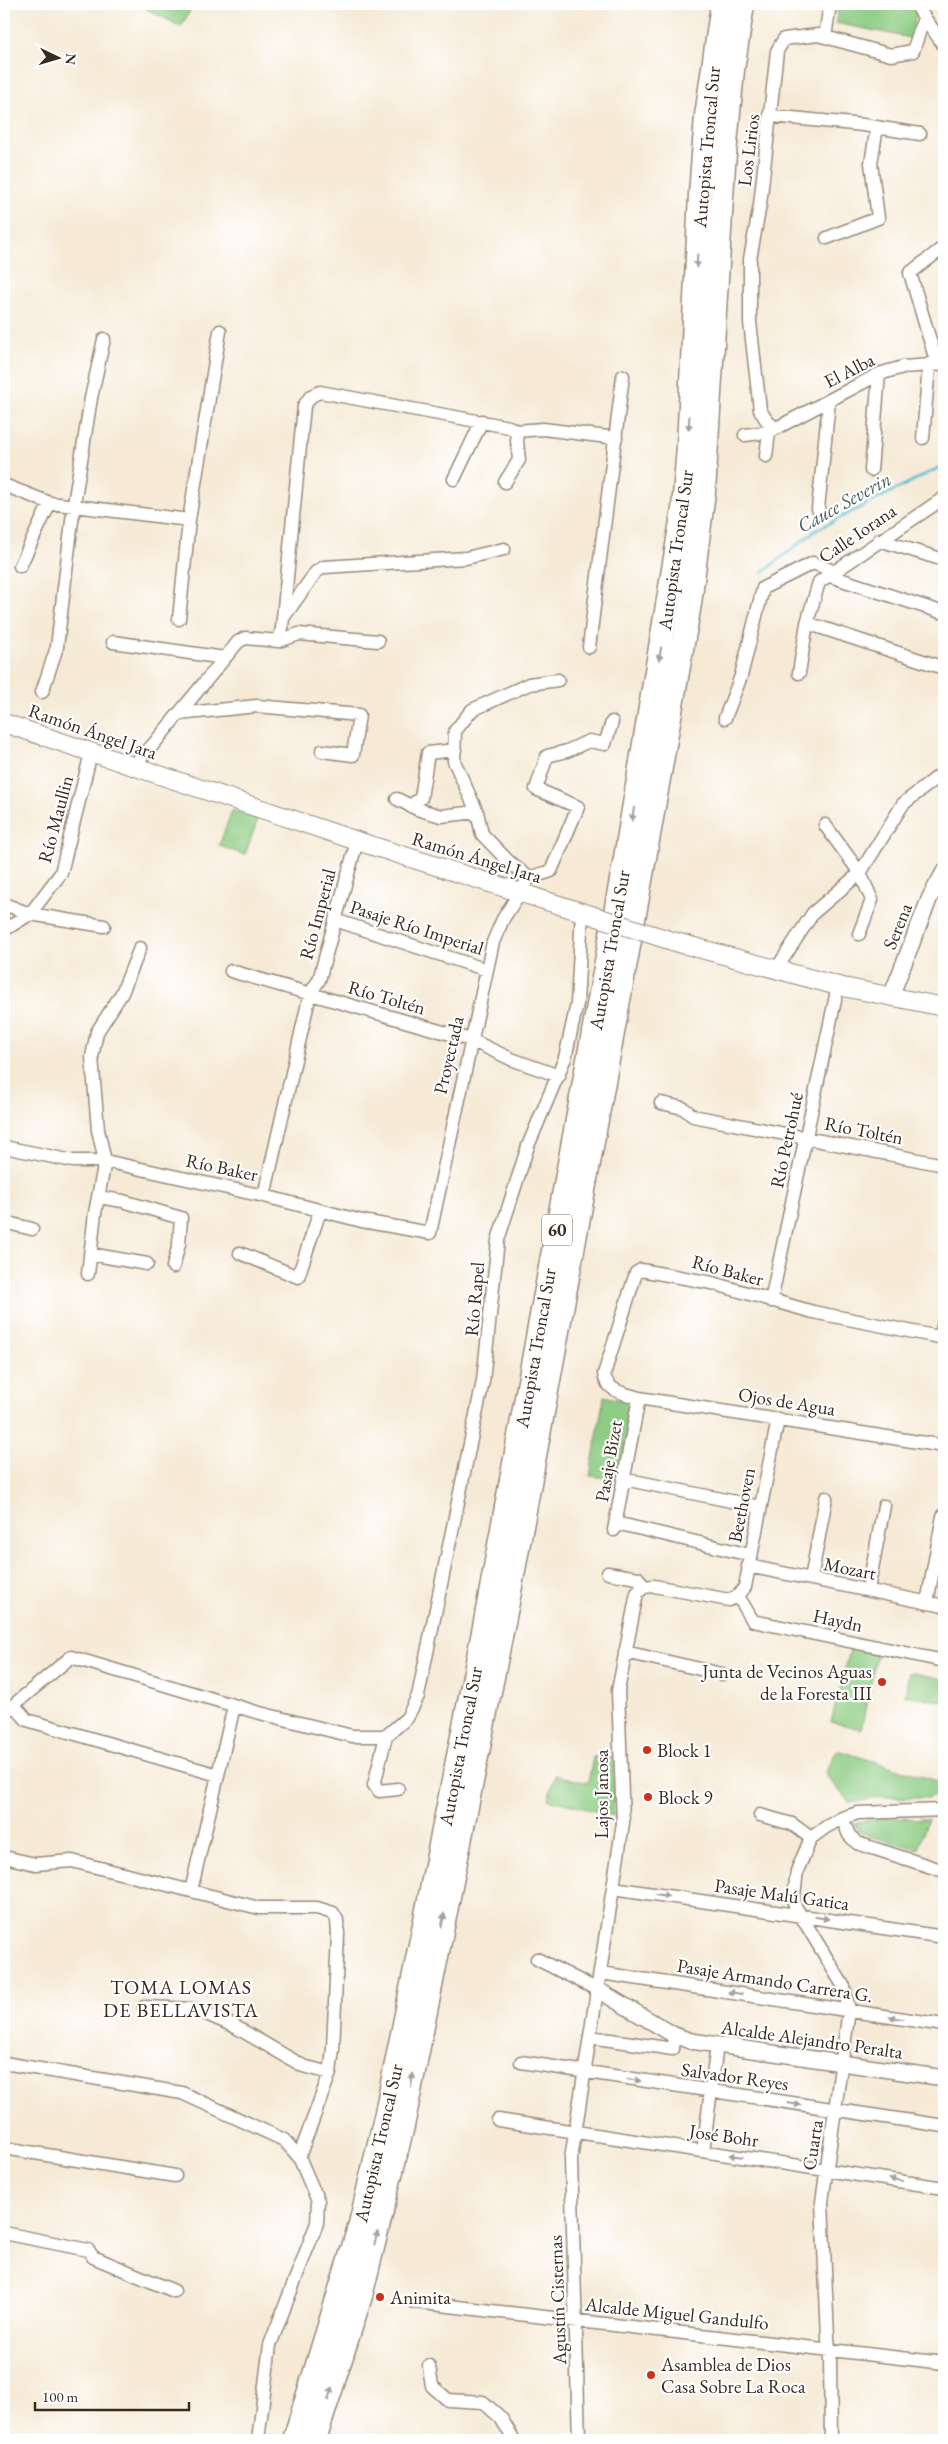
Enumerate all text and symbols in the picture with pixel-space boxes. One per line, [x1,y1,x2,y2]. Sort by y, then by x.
north arrow [32,32,82,82]
text: N [61,53,80,66]
street label: Autopista Troncal Sur [687,65,726,230]
street label: Los Lirios [732,112,765,188]
one-way arrow [693,253,701,269]
street label: El Alba [820,347,879,394]
one-way arrow [685,416,693,432]
water label: Cauce Severin [792,466,896,538]
street label: Autopista Troncal Sur [652,468,699,633]
street label: Calle Iorana [813,498,901,569]
one-way arrow [655,646,663,662]
street label: Ramón Ángel Jara [25,698,161,765]
street label: Río Maullin [32,773,79,866]
one-way arrow [628,806,636,822]
street label: Ramón Ángel Jara [409,826,545,889]
street label: Río Imperial [293,866,342,962]
street label: Autopista Troncal Sur [583,868,636,1033]
street label: Pasaje Río Imperial [347,894,487,961]
street label: Serena [877,899,918,953]
street label: Río Toltén [345,975,428,1020]
street label: Proyectada [427,1013,470,1097]
street label: Río Petrohué [764,1090,809,1190]
street label: Río Toltén [823,1111,905,1150]
street label: Río Baker [184,1148,261,1187]
road number: 60 [542,1214,572,1246]
street label: Río Baker [689,1249,767,1292]
street label: Río Rapel [459,1260,490,1337]
street label: Autopista Troncal Sur [509,1266,562,1431]
street label: Ojos de Agua [737,1381,838,1422]
street label: Pasaje Bizet [589,1418,628,1504]
street label: Beethoven [722,1465,761,1545]
street label: Mozart [822,1551,878,1586]
street label: Haydn [811,1603,865,1638]
place label: Junta de Vecinos Aguas de la Foresta III [700,1659,873,1706]
street label: Autopista Troncal Sur [433,1664,488,1829]
marker: Junta de Vecinos Aguas de la Foresta III [876,1676,888,1688]
place label: Block 1 [657,1738,712,1763]
marker: Block 1 [641,1744,653,1756]
street label: Lajos Janosa [589,1749,614,1839]
place label: Block 9 [658,1785,713,1810]
marker: Block 9 [642,1791,654,1803]
street label: Pasaje Malú Gatica [713,1873,851,1916]
one-way arrow [654,1891,670,1899]
one-way arrow [439,1913,447,1928]
one-way arrow [815,1915,831,1923]
street label: Pasaje Armando Carrera G. [675,1953,875,2008]
district label: TOMA LOMAS DE BELLAVISTA [103,1974,259,2023]
one-way arrow [727,1989,743,1997]
one-way arrow [888,2013,904,2021]
street label: Alcalde Alejandro Peralta [718,2014,905,2065]
street label: Salvador Reyes [680,2057,790,2096]
street label: Autopista Troncal Sur [348,2061,409,2226]
one-way arrow [409,2071,417,2087]
one-way arrow [626,2076,642,2084]
one-way arrow [787,2100,803,2108]
street label: José Bohr [686,2118,761,2153]
street label: Cuarta [796,2118,829,2172]
one-way arrow [727,2152,743,2160]
one-way arrow [888,2176,904,2184]
one-way arrow [373,2231,381,2246]
street label: Agustín Cisternas [543,2235,572,2366]
place label: Animita [389,2285,451,2310]
marker: Animita [374,2291,386,2303]
street label: Alcalde Miguel Gandulfo [583,2291,770,2336]
place label: Asamblea de Dios Casa Sobre La Roca [660,2352,806,2399]
marker: Asamblea de Dios Casa Sobre La Roca [645,2369,657,2381]
scale bar [35,2379,189,2411]
one-way arrow [326,2386,334,2401]
text: 100 m [42,2387,79,2406]

